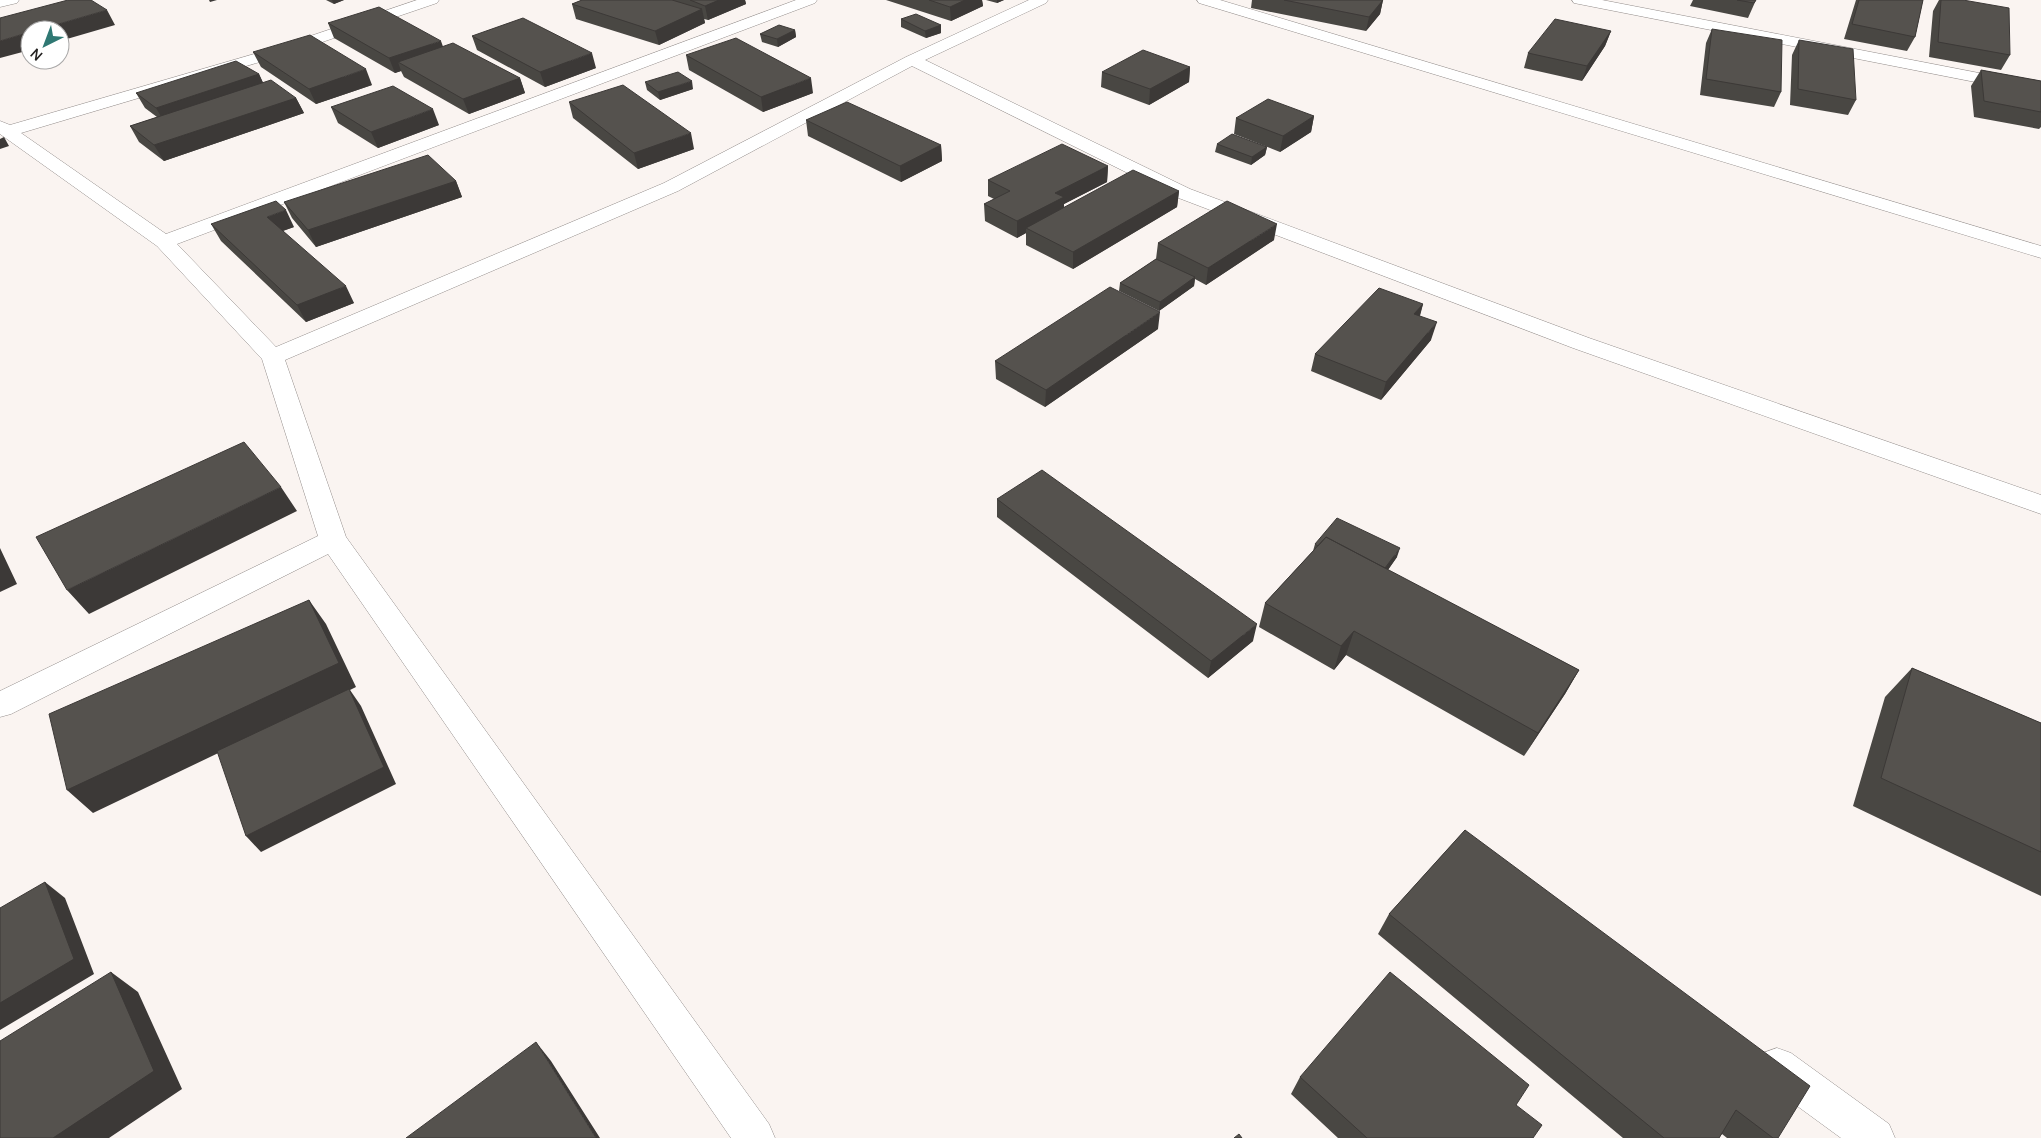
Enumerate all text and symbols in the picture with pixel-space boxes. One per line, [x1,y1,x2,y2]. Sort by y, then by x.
north arrow [20,20,70,70]
text: N [26,45,46,65]

